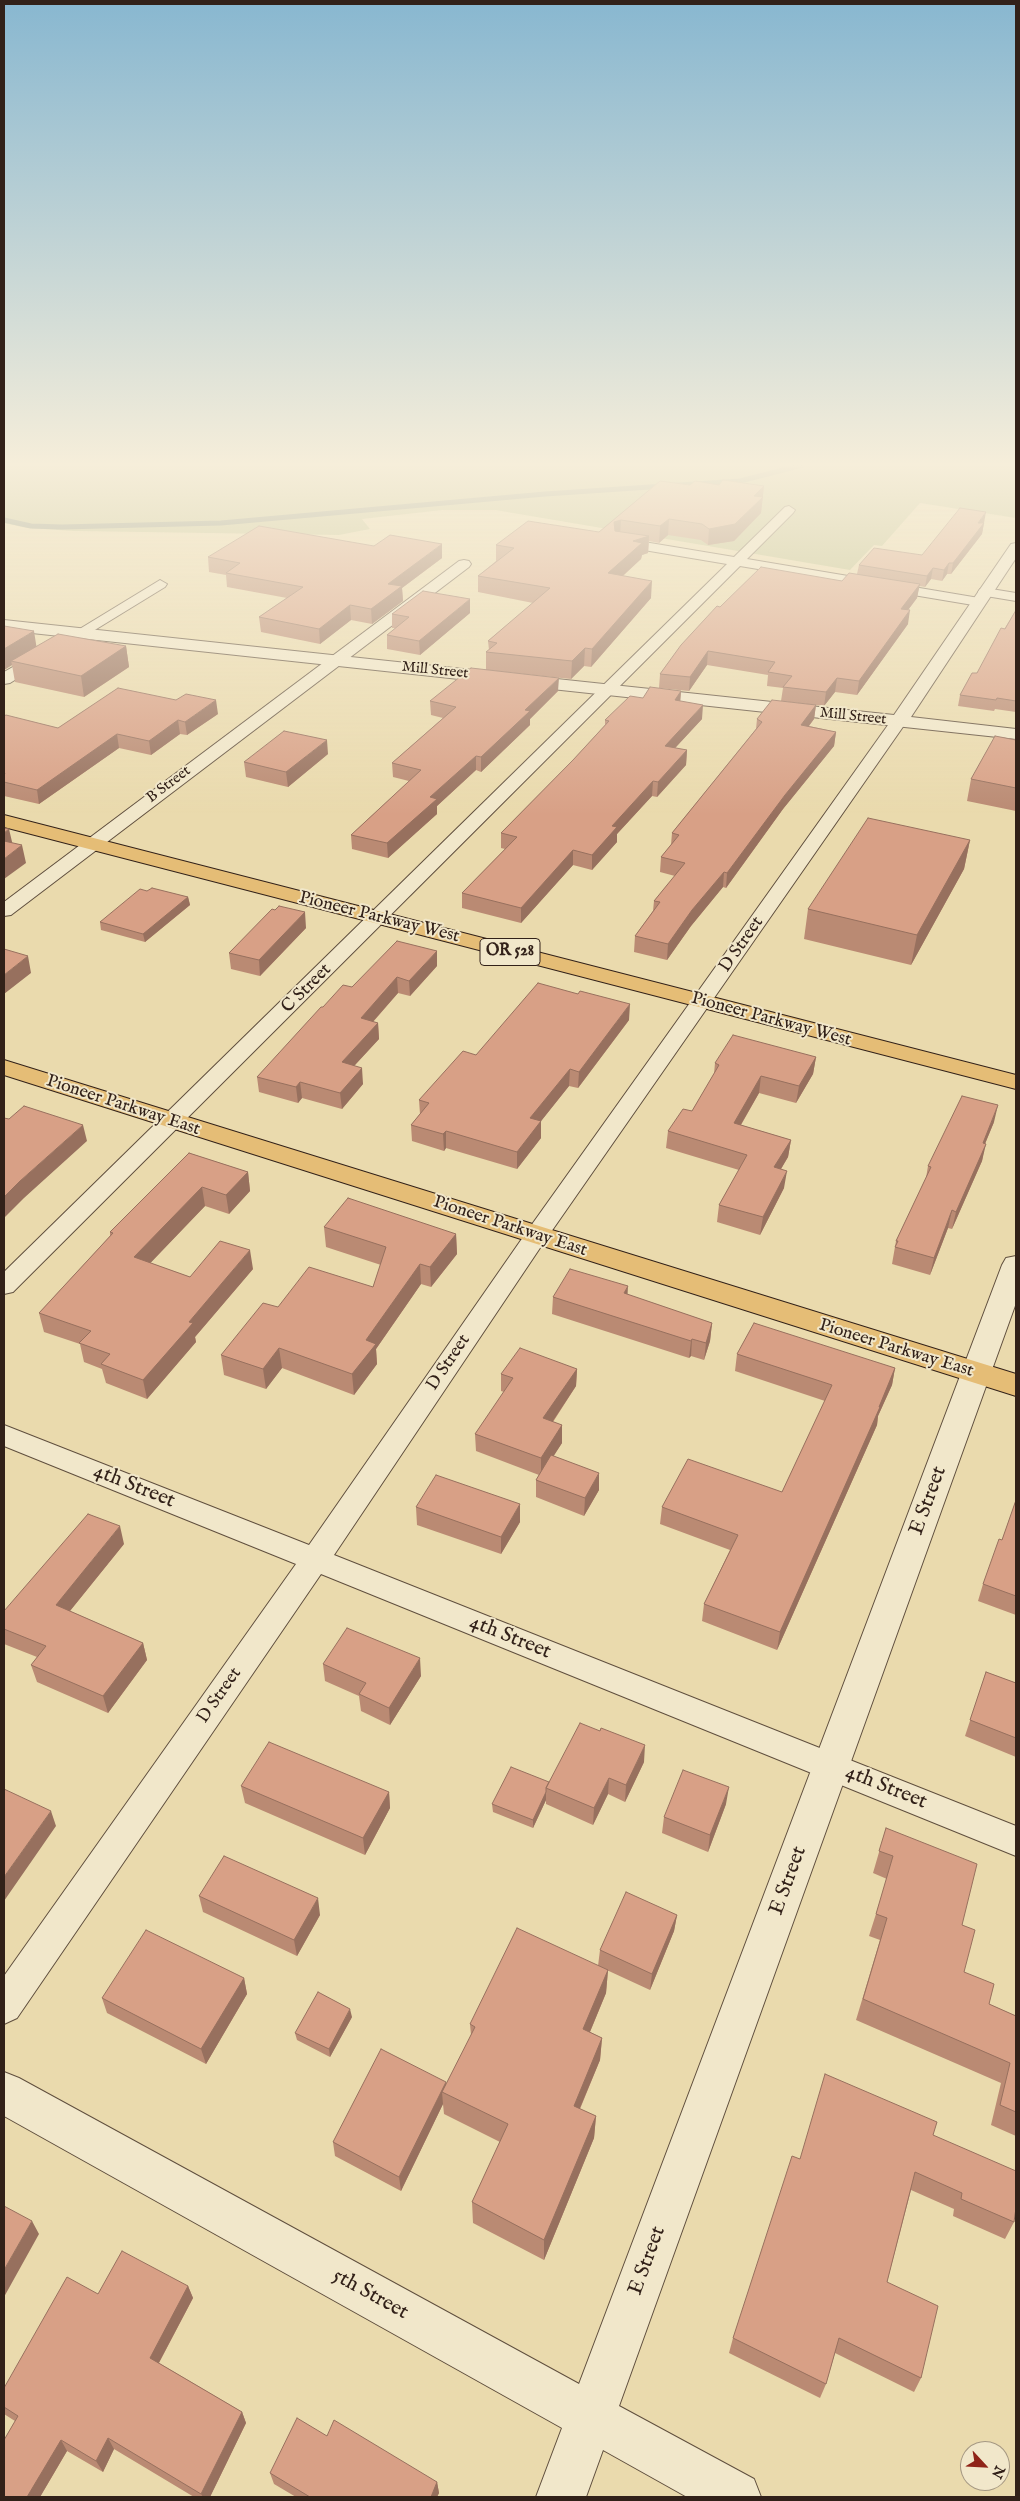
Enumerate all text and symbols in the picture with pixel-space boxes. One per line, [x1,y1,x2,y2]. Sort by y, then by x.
street label: Mill Street [401,659,469,683]
street label: Mill Street [819,705,887,729]
street label: B Street [143,763,195,807]
street label: Pioneer Parkway West [296,888,462,948]
street label: D Street [715,913,769,977]
road number: OR 528 [480,939,540,966]
street label: C Street [278,960,336,1018]
street label: Pioneer Parkway West [689,988,853,1052]
street label: Pioneer Parkway East [43,1071,203,1141]
street label: Pioneer Parkway East [430,1192,590,1262]
street label: Pioneer Parkway East [816,1315,976,1383]
street label: D Street [422,1331,476,1395]
street label: 4th Street [90,1459,178,1515]
street label: E Street [905,1463,953,1539]
street label: 4th Street [466,1610,554,1666]
street label: D Street [193,1664,247,1728]
street label: 4th Street [842,1760,930,1816]
street label: E Street [765,1843,813,1919]
street label: E Street [624,2223,672,2299]
street label: 5th Street [328,2264,412,2326]
north arrow [960,2441,1010,2491]
text: N [987,2463,1008,2481]

